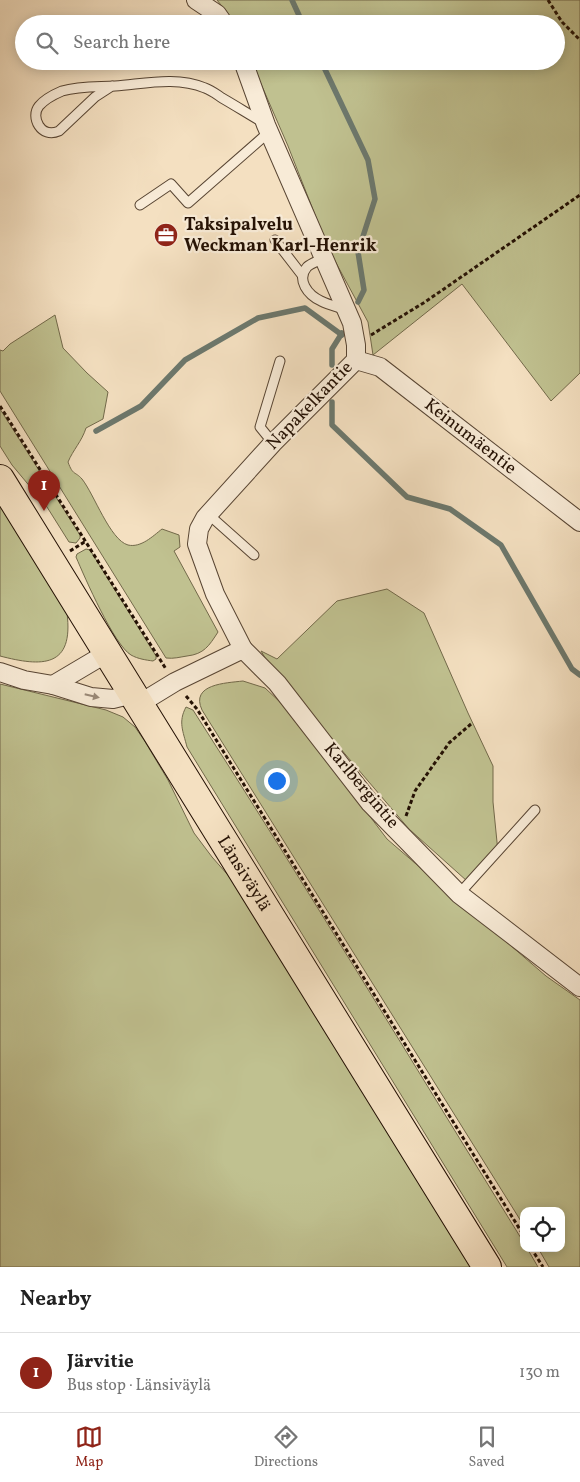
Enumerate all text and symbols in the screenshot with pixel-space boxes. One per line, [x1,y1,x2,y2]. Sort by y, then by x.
search box [15,15,565,70]
icon: search [33,29,61,57]
text: Search here [73,30,170,56]
place label: Taksipalvelu Weckman Karl-Henrik [184,213,377,259]
office icon: Taksipalvelu Weckman Karl-Henrik [153,222,179,248]
street label: Napakelkantie [261,356,359,456]
street label: Keinumäentie [419,393,521,481]
pin: 1 [28,470,60,511]
one-way arrow [85,692,100,700]
street label: Karlbergintie [317,737,405,835]
your location [264,768,290,794]
street label: Länsiväylä [211,831,277,916]
map controls [520,1207,565,1252]
button: locate [520,1207,565,1252]
text: Nearby [20,1285,91,1314]
text: Järvitie [67,1349,134,1375]
text: 1 [33,1362,39,1384]
text: 130 m [519,1362,560,1384]
text: Bus stop · Länsiväylä [67,1375,211,1397]
tab: Map [75,1423,103,1472]
tab: Directions [254,1423,318,1472]
tab: Saved [469,1423,505,1472]

